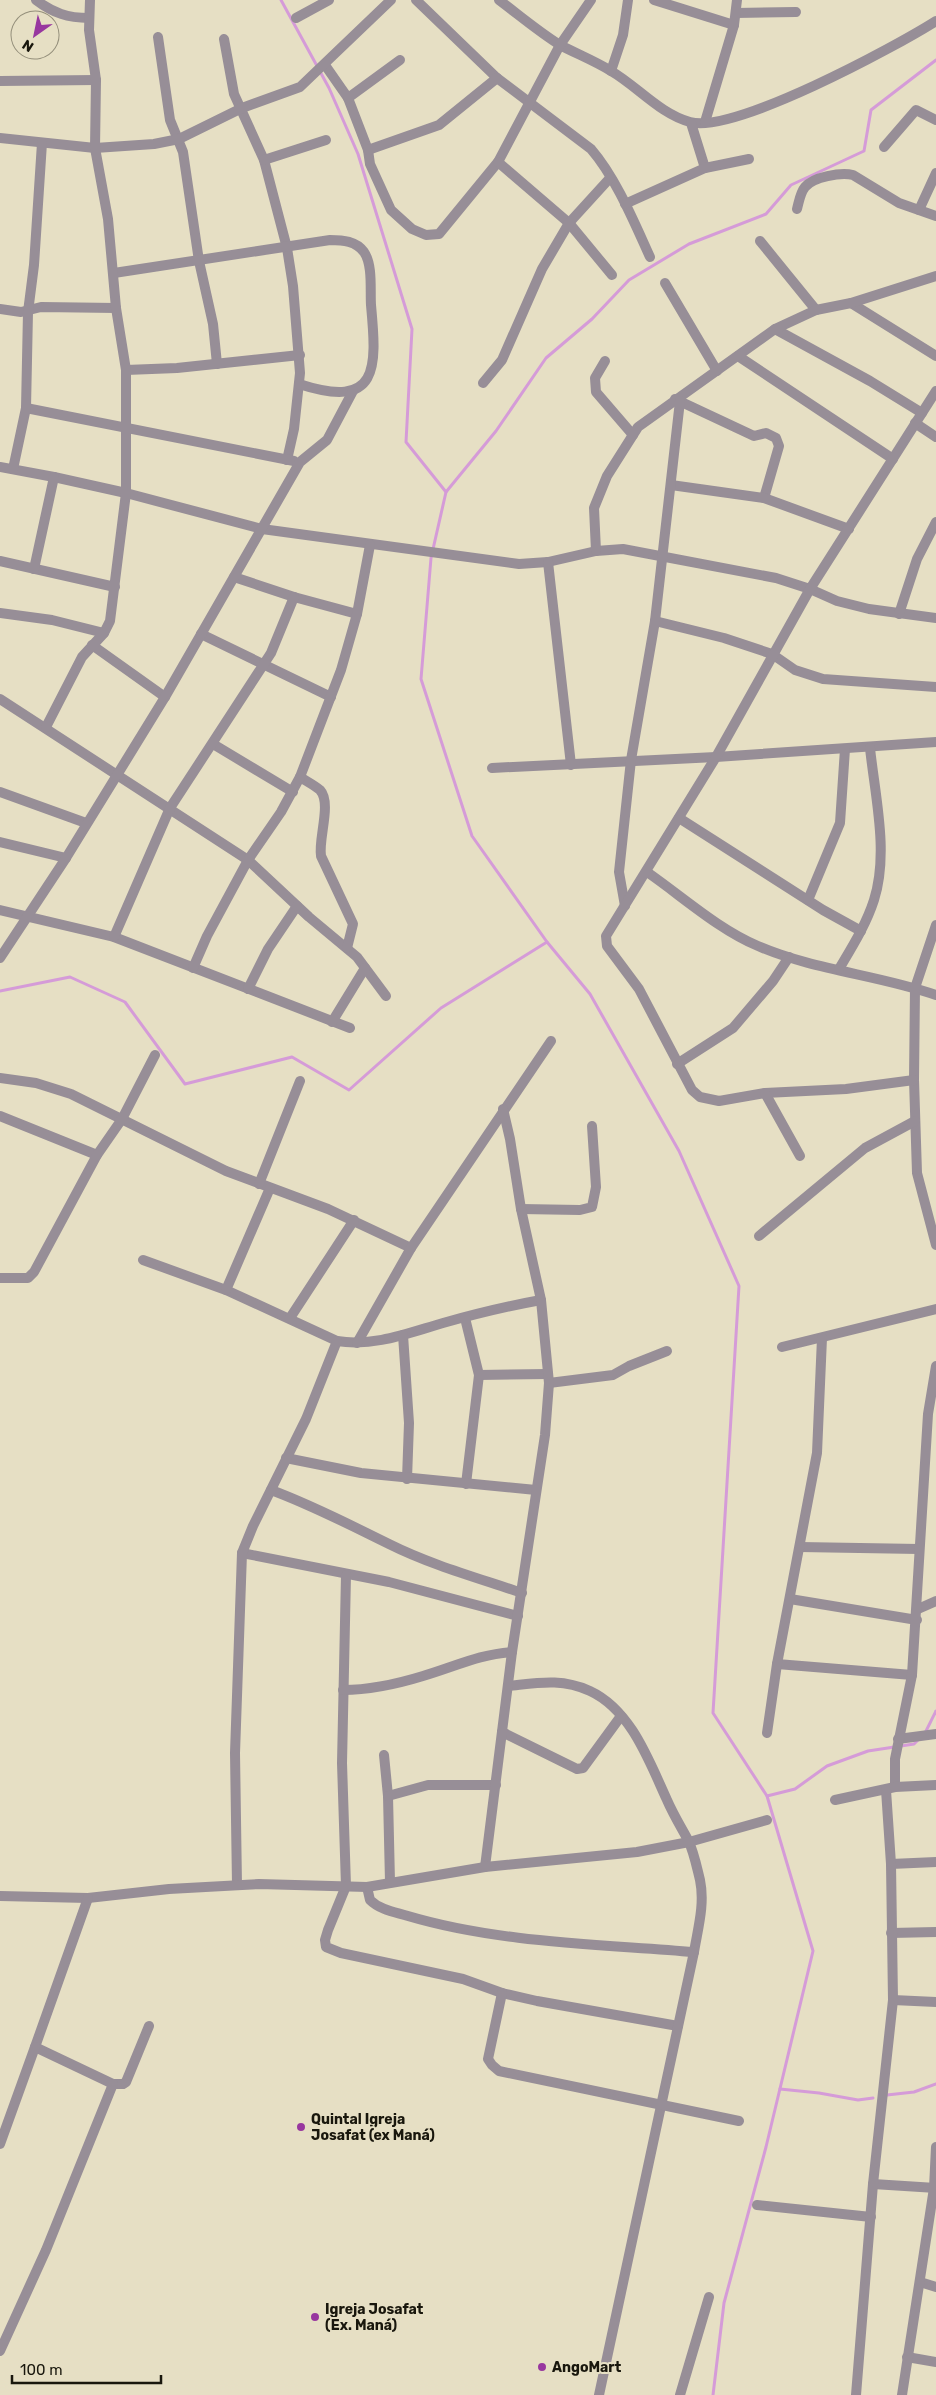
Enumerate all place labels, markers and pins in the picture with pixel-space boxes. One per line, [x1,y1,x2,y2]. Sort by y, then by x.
place label: Quintal Igreja Josafat (ex Maná) [311,2111,435,2144]
marker: Quintal Igreja Josafat (ex Maná) [295,2121,307,2133]
place label: Igreja Josafat (Ex. Maná) [325,2301,424,2334]
marker: Igreja Josafat (Ex. Maná) [309,2311,321,2323]
place label: AngoMart [552,2359,622,2376]
marker: AngoMart [536,2361,548,2373]

